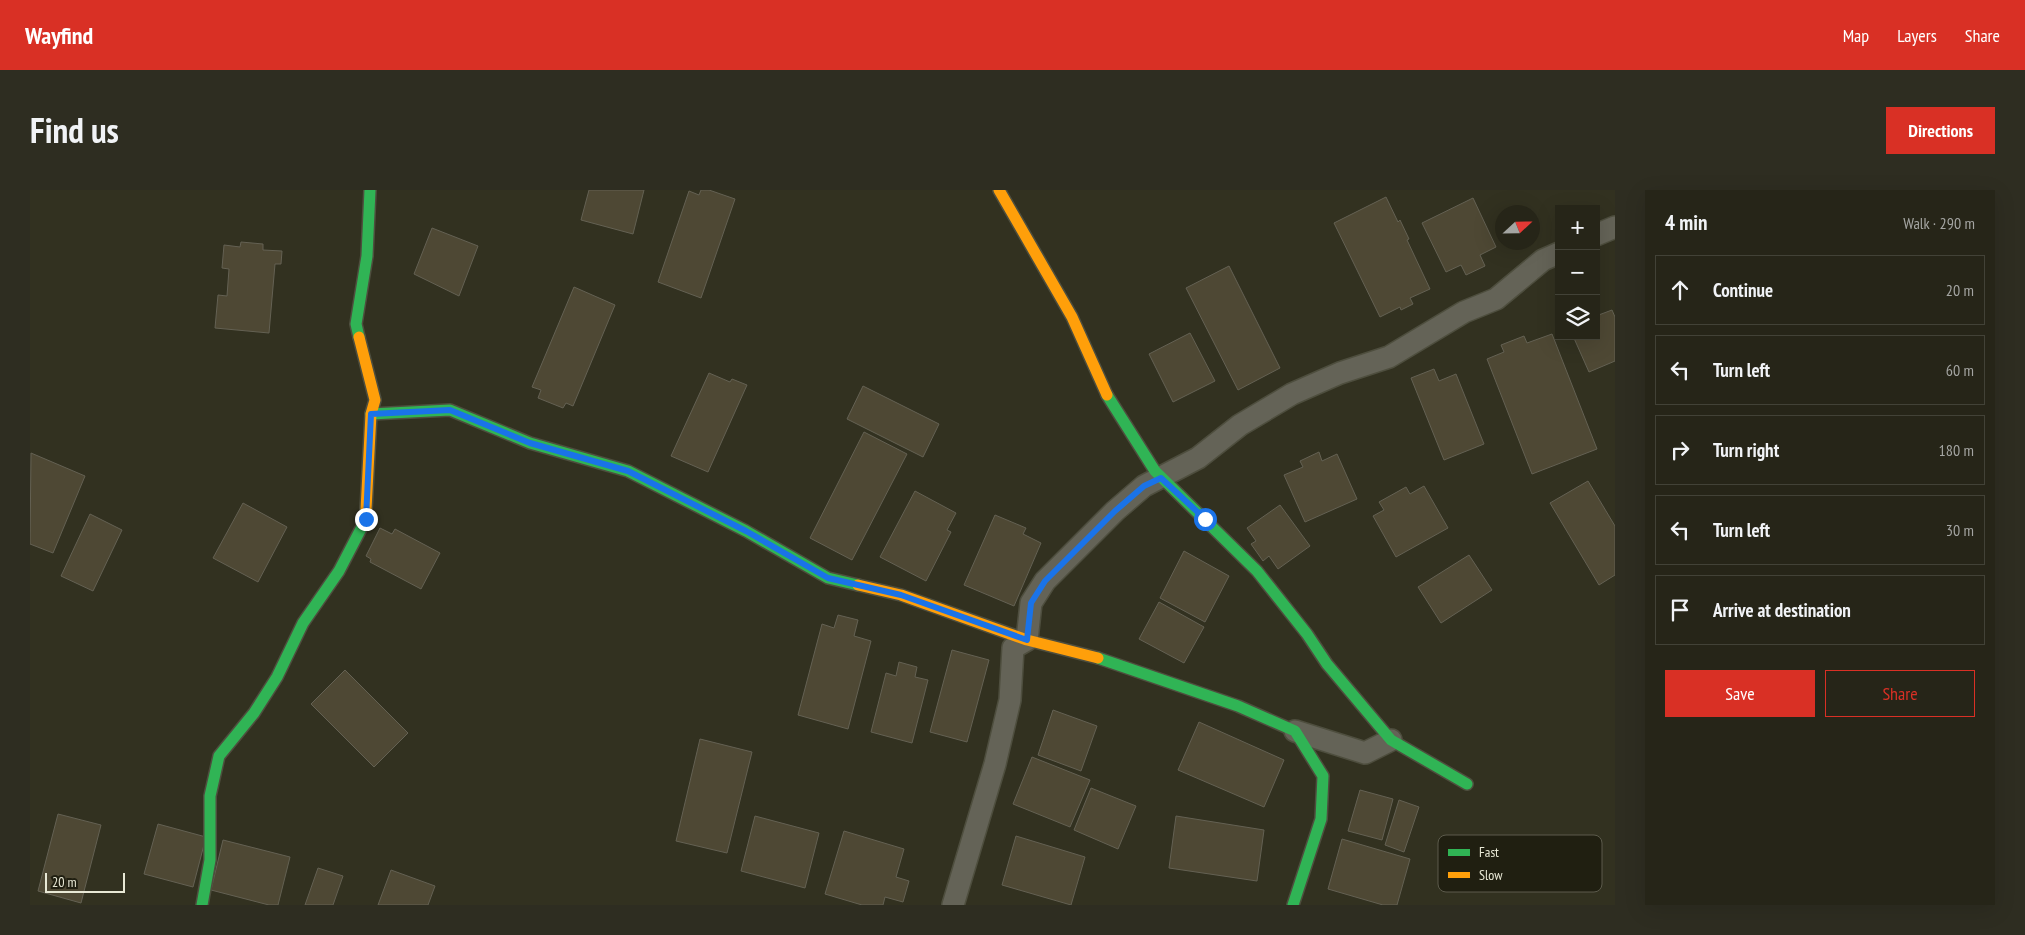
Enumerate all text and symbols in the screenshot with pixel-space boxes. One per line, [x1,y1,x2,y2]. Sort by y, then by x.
text: Wayfind [25,20,93,51]
text: Map [1843,24,1869,47]
text: Layers [1897,24,1937,47]
text: Share [1965,24,2000,47]
text: Find us [30,107,119,153]
button: Directions [1886,107,1995,154]
north arrow [1495,205,1540,250]
map controls [1555,205,1600,340]
button: + [1555,205,1600,250]
text: 4 min [1665,209,1707,236]
text: Walk · 290 m [1903,213,1975,233]
button: − [1555,250,1600,295]
icon: ahead [1666,276,1694,304]
text: Continue [1713,278,1773,302]
text: 20 m [1946,280,1974,300]
button: layers [1555,295,1600,340]
icon: left [1666,356,1694,384]
text: Turn left [1713,358,1770,382]
text: 60 m [1946,360,1974,380]
icon: right [1666,436,1694,464]
text: Turn right [1713,438,1779,462]
text: 180 m [1939,440,1974,460]
route end [355,508,378,531]
route start [1194,508,1217,531]
icon: left [1666,516,1694,544]
text: Turn left [1713,518,1770,542]
text: 30 m [1946,520,1974,540]
icon: arrive [1666,596,1694,624]
text: Arrive at destination [1713,598,1851,622]
button: Save [1665,670,1815,717]
button: Share [1825,670,1975,717]
legend [1438,835,1602,892]
text: Fast [1479,843,1499,861]
text: Slow [1479,866,1503,884]
scale bar [45,870,125,893]
text: 20 m [52,873,77,891]

